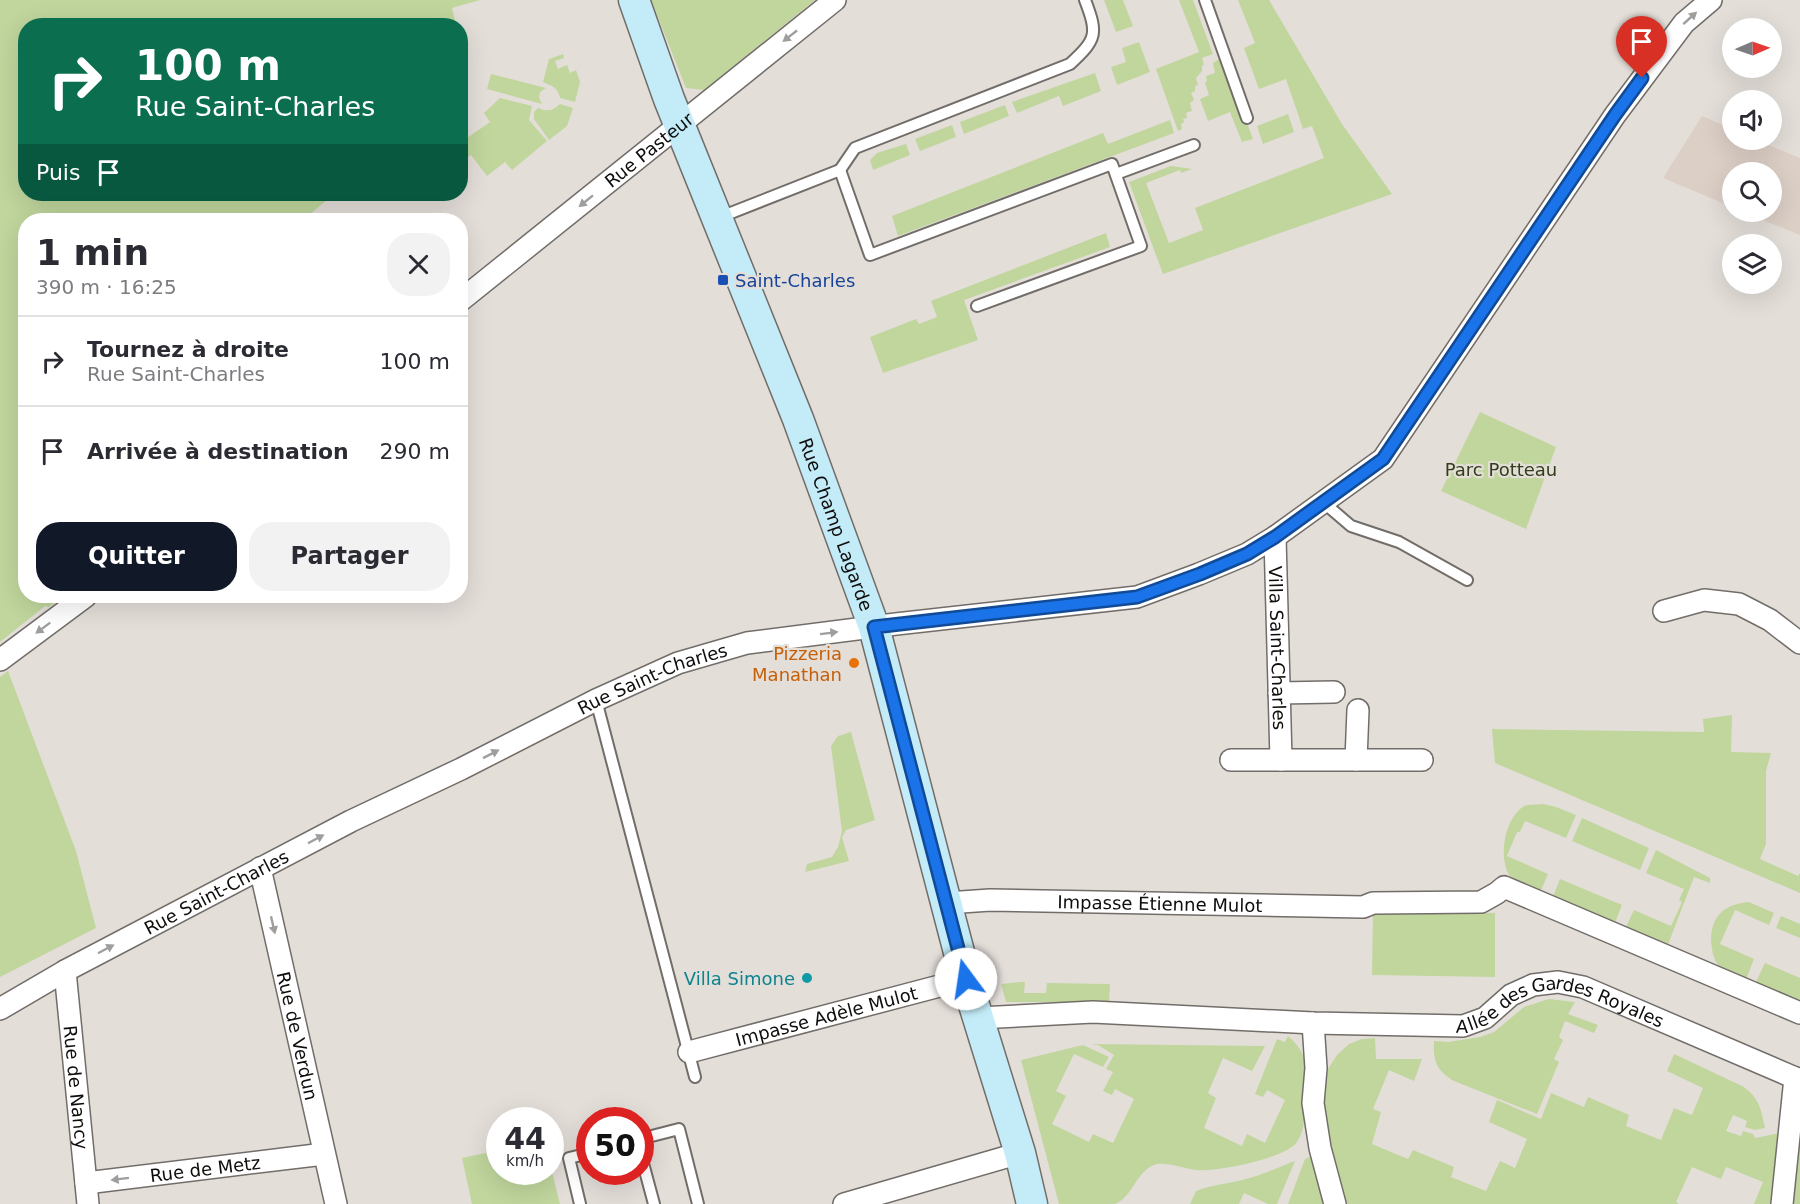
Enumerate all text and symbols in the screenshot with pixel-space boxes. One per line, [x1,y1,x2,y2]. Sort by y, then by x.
one-way arrow [1683,11,1698,25]
pin [1616,16,1667,78]
north arrow [1722,18,1782,78]
map controls [1722,18,1782,294]
icon: arrive [1625,25,1658,58]
one-way arrow [782,30,797,42]
text: 100 m [135,41,281,90]
icon: right [36,42,114,120]
button: sound [1722,90,1782,150]
text: Rue Saint-Charles [135,91,375,122]
street label: Rue Pasteur [600,107,698,191]
icon: arrive [92,156,125,189]
text: Puis [36,160,80,185]
button: search [1722,162,1782,222]
one-way arrow [578,194,593,206]
text: 1 min [36,232,149,273]
button: close [387,233,450,296]
button: layers [1722,234,1782,294]
place label: Saint-Charles [735,270,855,291]
marker: Saint-Charles [716,273,730,287]
text: 390 m · 16:25 [36,275,177,299]
text: Tournez à droite [87,337,289,362]
icon: right [36,345,69,378]
text: 100 m [380,349,450,374]
text: Rue Saint-Charles [87,362,265,386]
icon: arrive [36,435,69,468]
street label: Rue Champ Lagarde [795,435,878,614]
text: Arrivée à destination [87,439,349,464]
text: 290 m [380,439,450,464]
park label: Parc Potteau [1445,459,1557,480]
button: Quitter [36,522,237,591]
button: Partager [249,522,450,591]
street label: Villa Saint-Charles [1265,566,1291,730]
one-way arrow [36,621,51,633]
one-way arrow [820,629,839,638]
street label: Rue Saint-Charles [574,639,730,718]
place label: Pizzeria Manathan [752,643,842,685]
marker: Pizzeria Manathan [847,656,861,670]
one-way arrow [482,749,499,759]
one-way arrow [307,835,324,844]
street label: Rue Saint-Charles [140,845,292,938]
street label: Impasse Étienne Mulot [1057,891,1263,916]
one-way arrow [269,916,278,935]
one-way arrow [97,944,114,954]
position arrow [934,947,998,1011]
place label: Villa Simone [684,968,795,989]
street label: Rue de Verdun [273,969,323,1102]
marker: Villa Simone [800,971,814,985]
text: Allée des Gardes Royales [1456,971,1667,1037]
street label: Impasse Adèle Mulot [733,982,920,1050]
street label: Allée des Gardes Royales [1446,1014,1674,1036]
street label: Rue de Nancy [60,1024,93,1151]
speed limit sign: 50 [576,1107,654,1185]
text: 44 [504,1121,546,1156]
street label: Rue de Metz [149,1151,262,1186]
text: km/h [506,1152,544,1170]
one-way arrow [111,1174,130,1183]

